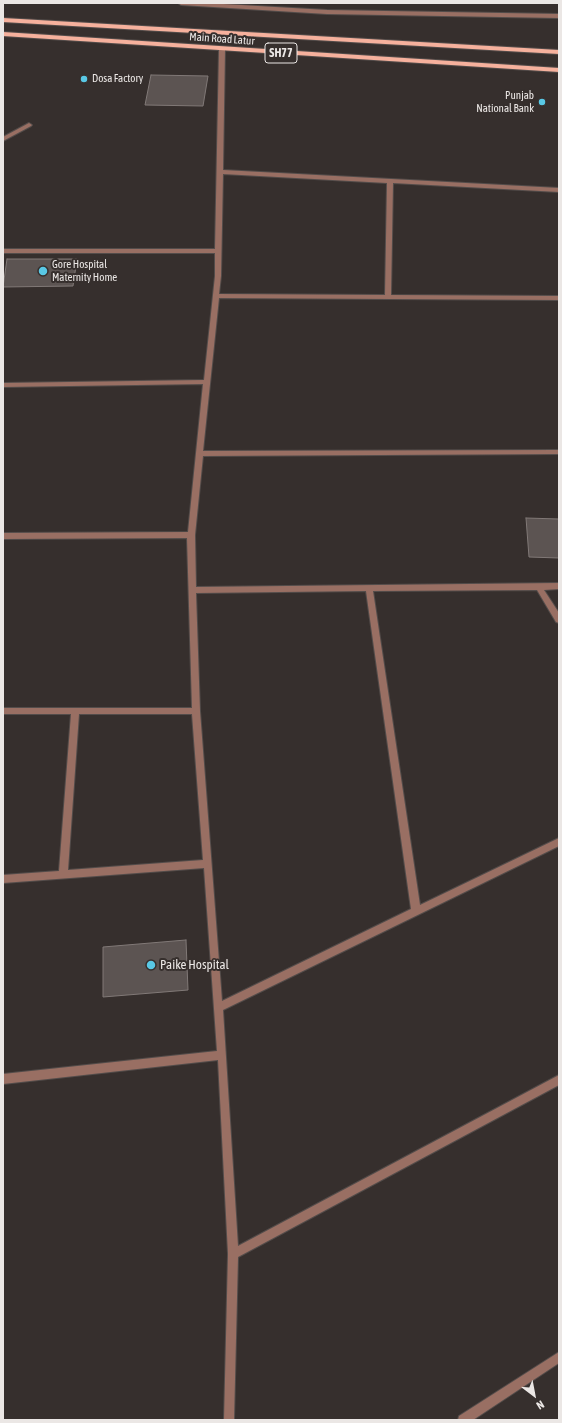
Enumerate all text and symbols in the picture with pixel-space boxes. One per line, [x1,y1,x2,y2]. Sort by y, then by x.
street label: Main Road Latur [189,30,255,48]
road number: SH77 [265,43,297,63]
place label: Dosa Factory [92,72,143,86]
marker: Dosa Factory [79,74,89,84]
place label: Punjab National Bank [476,89,534,115]
marker: Punjab National Bank [537,97,547,107]
place label: Gore Hospital Maternity Home [52,258,117,284]
marker: Gore Hospital Maternity Home [37,265,49,277]
place label: Paike Hospital [160,957,229,973]
marker: Paike Hospital [145,959,157,971]
north arrow [514,1375,554,1415]
text: N [534,1398,546,1412]

